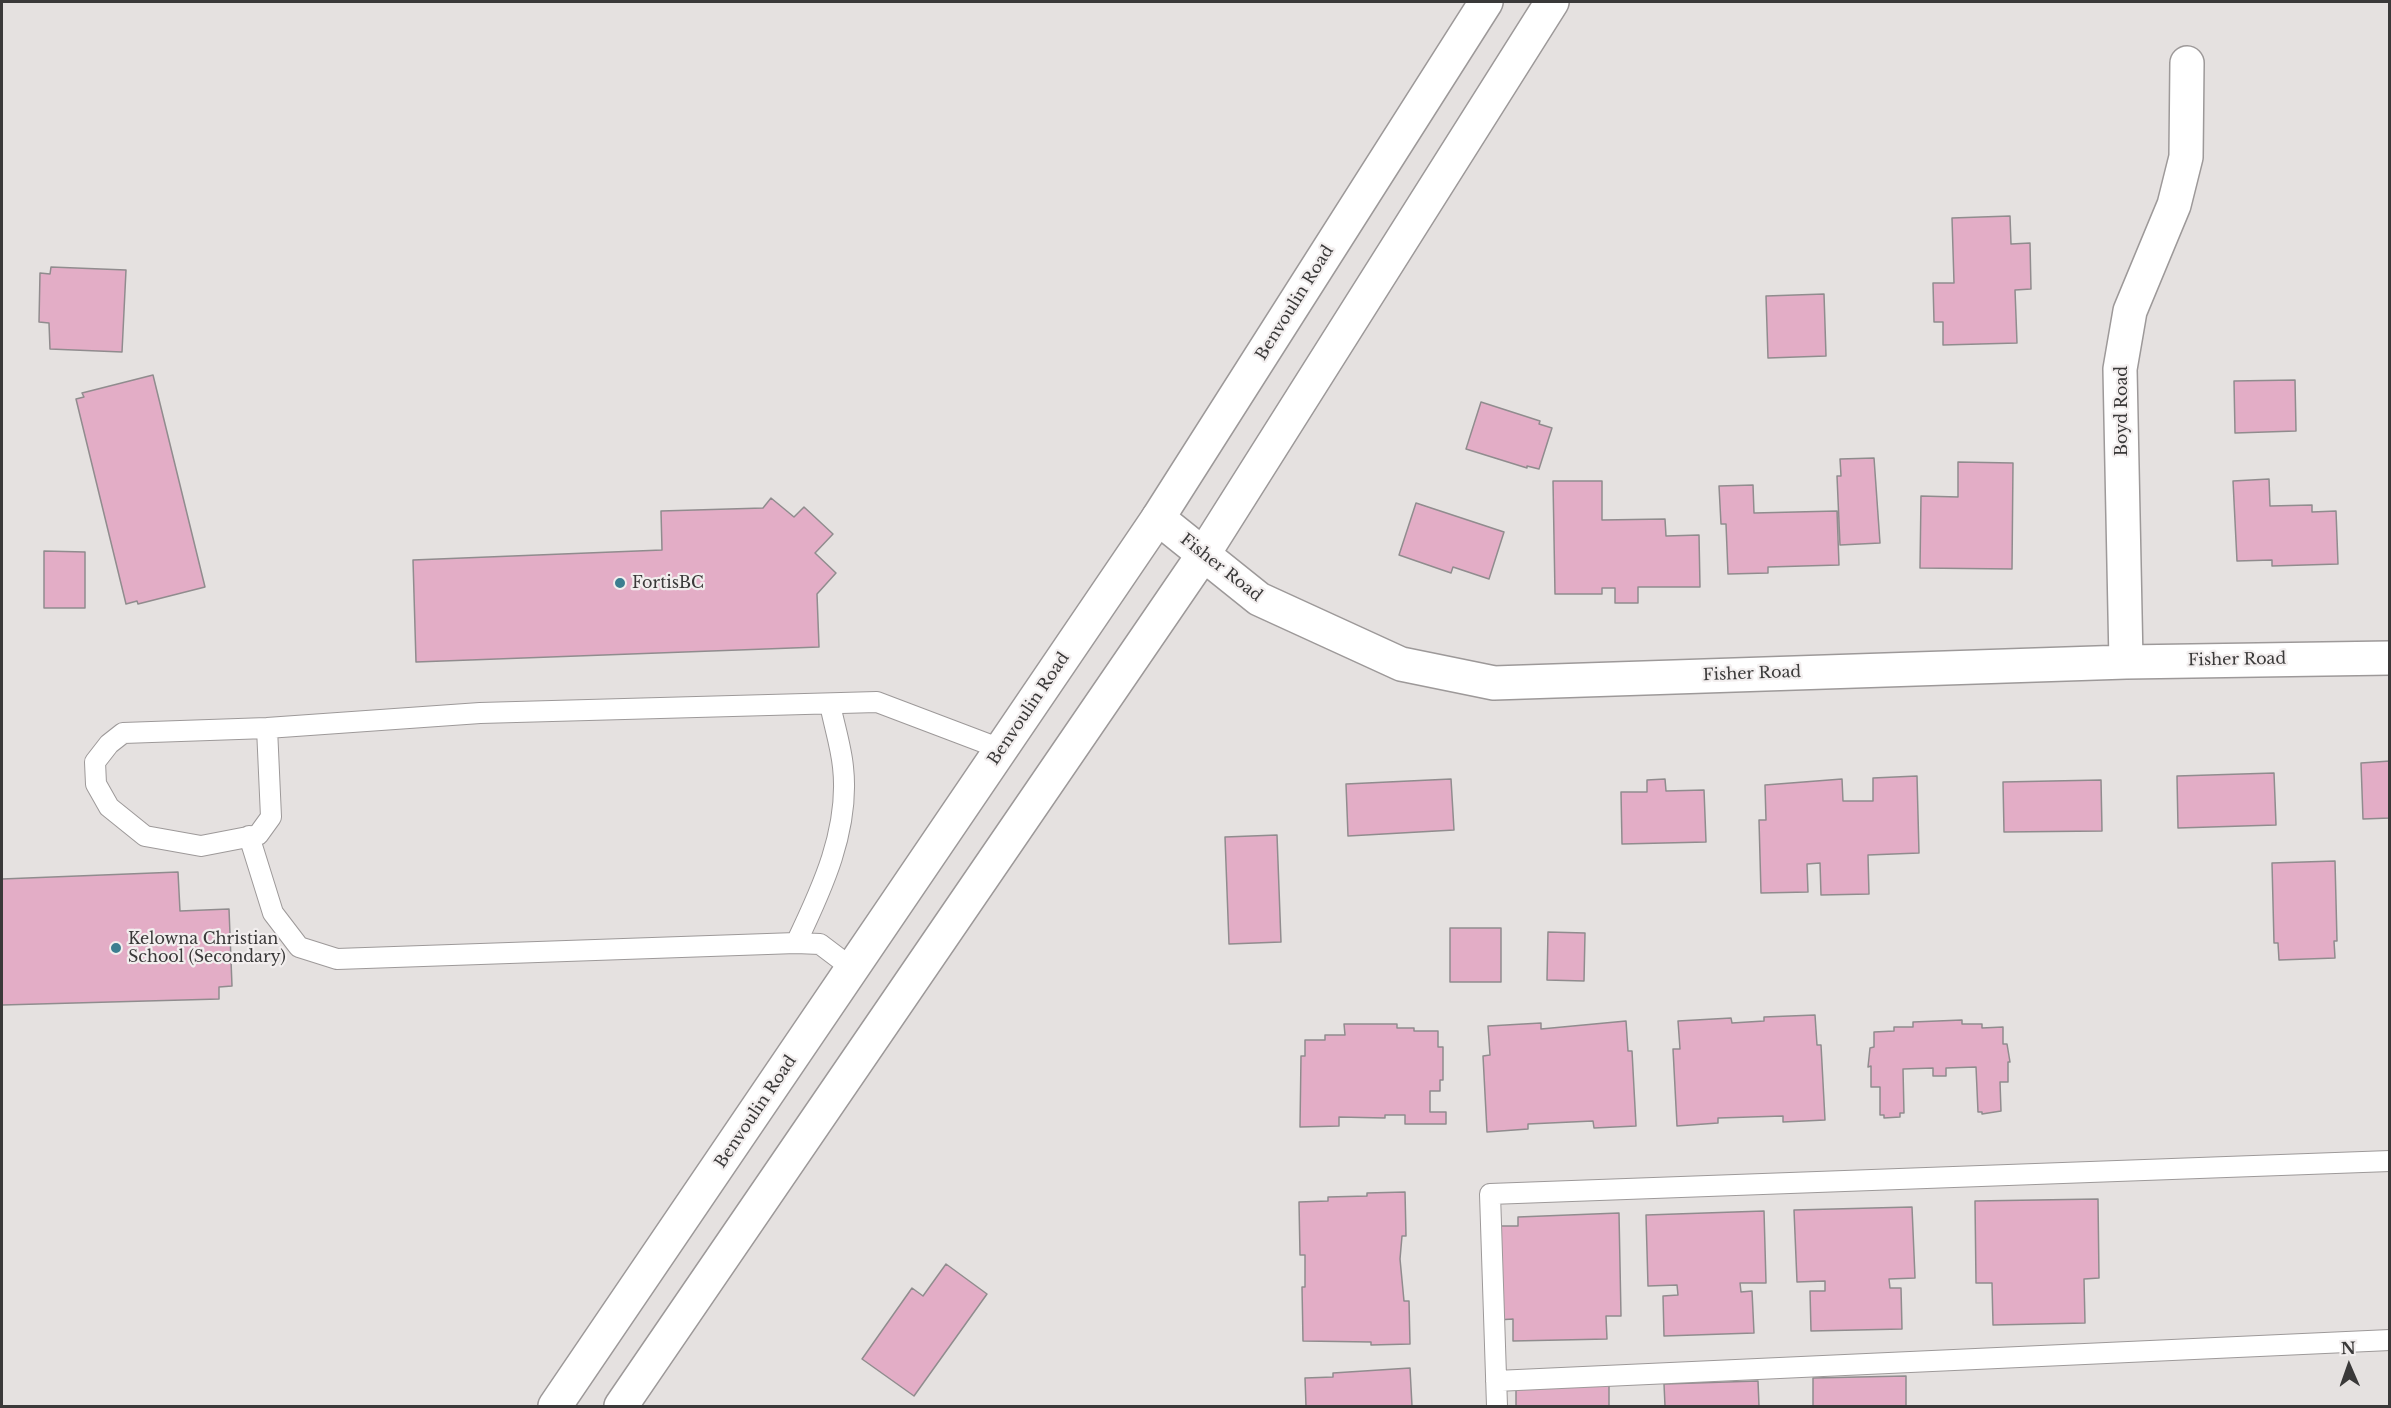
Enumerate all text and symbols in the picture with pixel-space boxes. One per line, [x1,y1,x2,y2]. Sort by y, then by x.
street label: Benvoulin Road [1252,242,1338,364]
street label: Boyd Road [2112,366,2132,456]
street label: Fisher Road [1176,530,1266,606]
place label: FortisBC [632,573,704,593]
marker: FortisBC [613,576,627,590]
street label: Benvoulin Road [984,649,1074,769]
street label: Fisher Road [2188,650,2286,670]
street label: Fisher Road [1702,663,1802,685]
place label: Kelowna Christian School (Secondary) [128,929,286,967]
marker: Kelowna Christian School (Secondary) [109,941,123,955]
street label: Benvoulin Road [711,1052,801,1172]
north arrow [2319,1336,2379,1396]
text: N [2340,1338,2356,1358]

